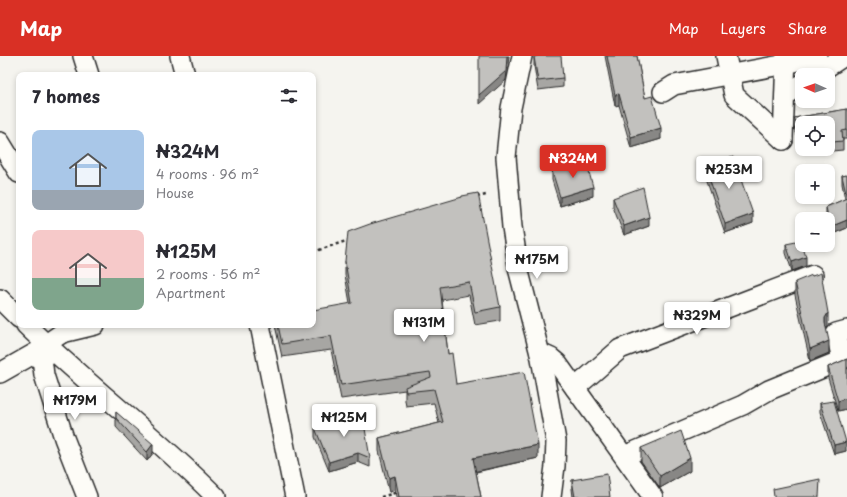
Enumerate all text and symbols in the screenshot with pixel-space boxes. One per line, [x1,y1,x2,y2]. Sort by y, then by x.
text: Map [20,14,62,42]
text: Map [669,18,699,39]
text: Layers [721,18,766,39]
text: Share [788,18,827,39]
north arrow [795,68,835,108]
map controls [795,68,835,252]
text: 7 homes [32,83,100,109]
icon: filters [278,85,300,107]
button: locate [795,116,835,156]
text: ₦324M [156,138,219,164]
pin: ₦324M [545,145,601,179]
icon: home [64,146,112,194]
text: ₦324M [549,148,597,167]
pin: ₦253M [701,156,757,190]
text: ₦253M [705,159,753,178]
text: 4 rooms · 96 m² [156,164,259,183]
button: + [795,164,835,204]
text: House [156,183,194,202]
button: − [795,212,835,252]
text: ₦125M [156,238,216,264]
icon: home [64,246,112,294]
pin: ₦175M [509,246,565,280]
text: ₦175M [515,249,559,268]
text: 2 rooms · 56 m² [156,264,260,283]
text: Apartment [156,283,225,302]
pin: ₦329M [669,302,725,336]
text: ₦329M [673,305,721,324]
pin: ₦131M [396,309,452,343]
text: ₦131M [403,312,445,331]
pin: ₦179M [47,387,103,421]
text: ₦179M [53,390,97,409]
pin: ₦125M [316,404,372,438]
text: ₦125M [321,407,367,426]

